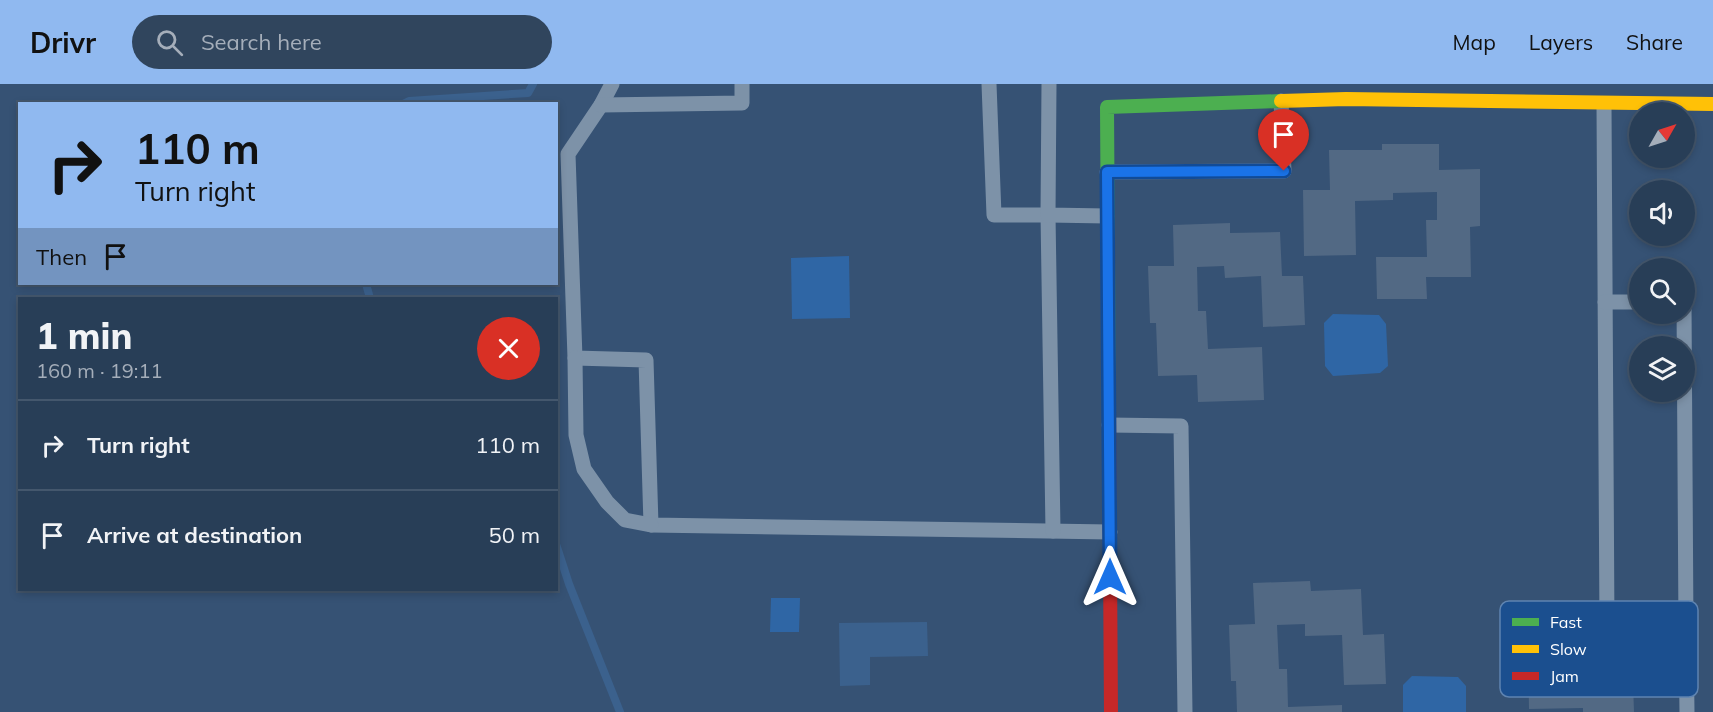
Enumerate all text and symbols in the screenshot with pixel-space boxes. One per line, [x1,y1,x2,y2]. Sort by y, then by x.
search box [132,15,552,69]
text: Drivr [30,25,96,60]
icon: search [153,26,186,59]
text: Search here [201,28,322,56]
text: Map [1453,29,1496,55]
text: Layers [1529,29,1593,55]
text: Share [1626,29,1683,55]
north arrow [1629,102,1695,168]
map controls [1629,102,1695,402]
pin [1258,109,1309,171]
icon: arrive [1267,118,1300,151]
text: 110 m [135,122,260,175]
icon: right [36,126,114,204]
text: Turn right [135,174,255,208]
button: sound [1629,180,1695,246]
icon: arrive [99,240,132,273]
text: Then [36,243,87,271]
button: search [1629,258,1695,324]
text: 1 min [36,313,132,358]
button: close [477,317,540,380]
button: layers [1629,336,1695,402]
text: 160 m · 19:11 [36,358,162,383]
icon: right [36,429,69,462]
text: Turn right [87,431,190,459]
text: 110 m [475,431,540,459]
icon: arrive [36,519,69,552]
text: Arrive at destination [87,521,302,549]
text: 50 m [489,521,540,549]
position arrow [1078,545,1142,609]
legend [1500,601,1698,697]
text: Fast [1550,612,1582,632]
text: Slow [1550,639,1587,659]
text: Jam [1550,666,1579,686]

